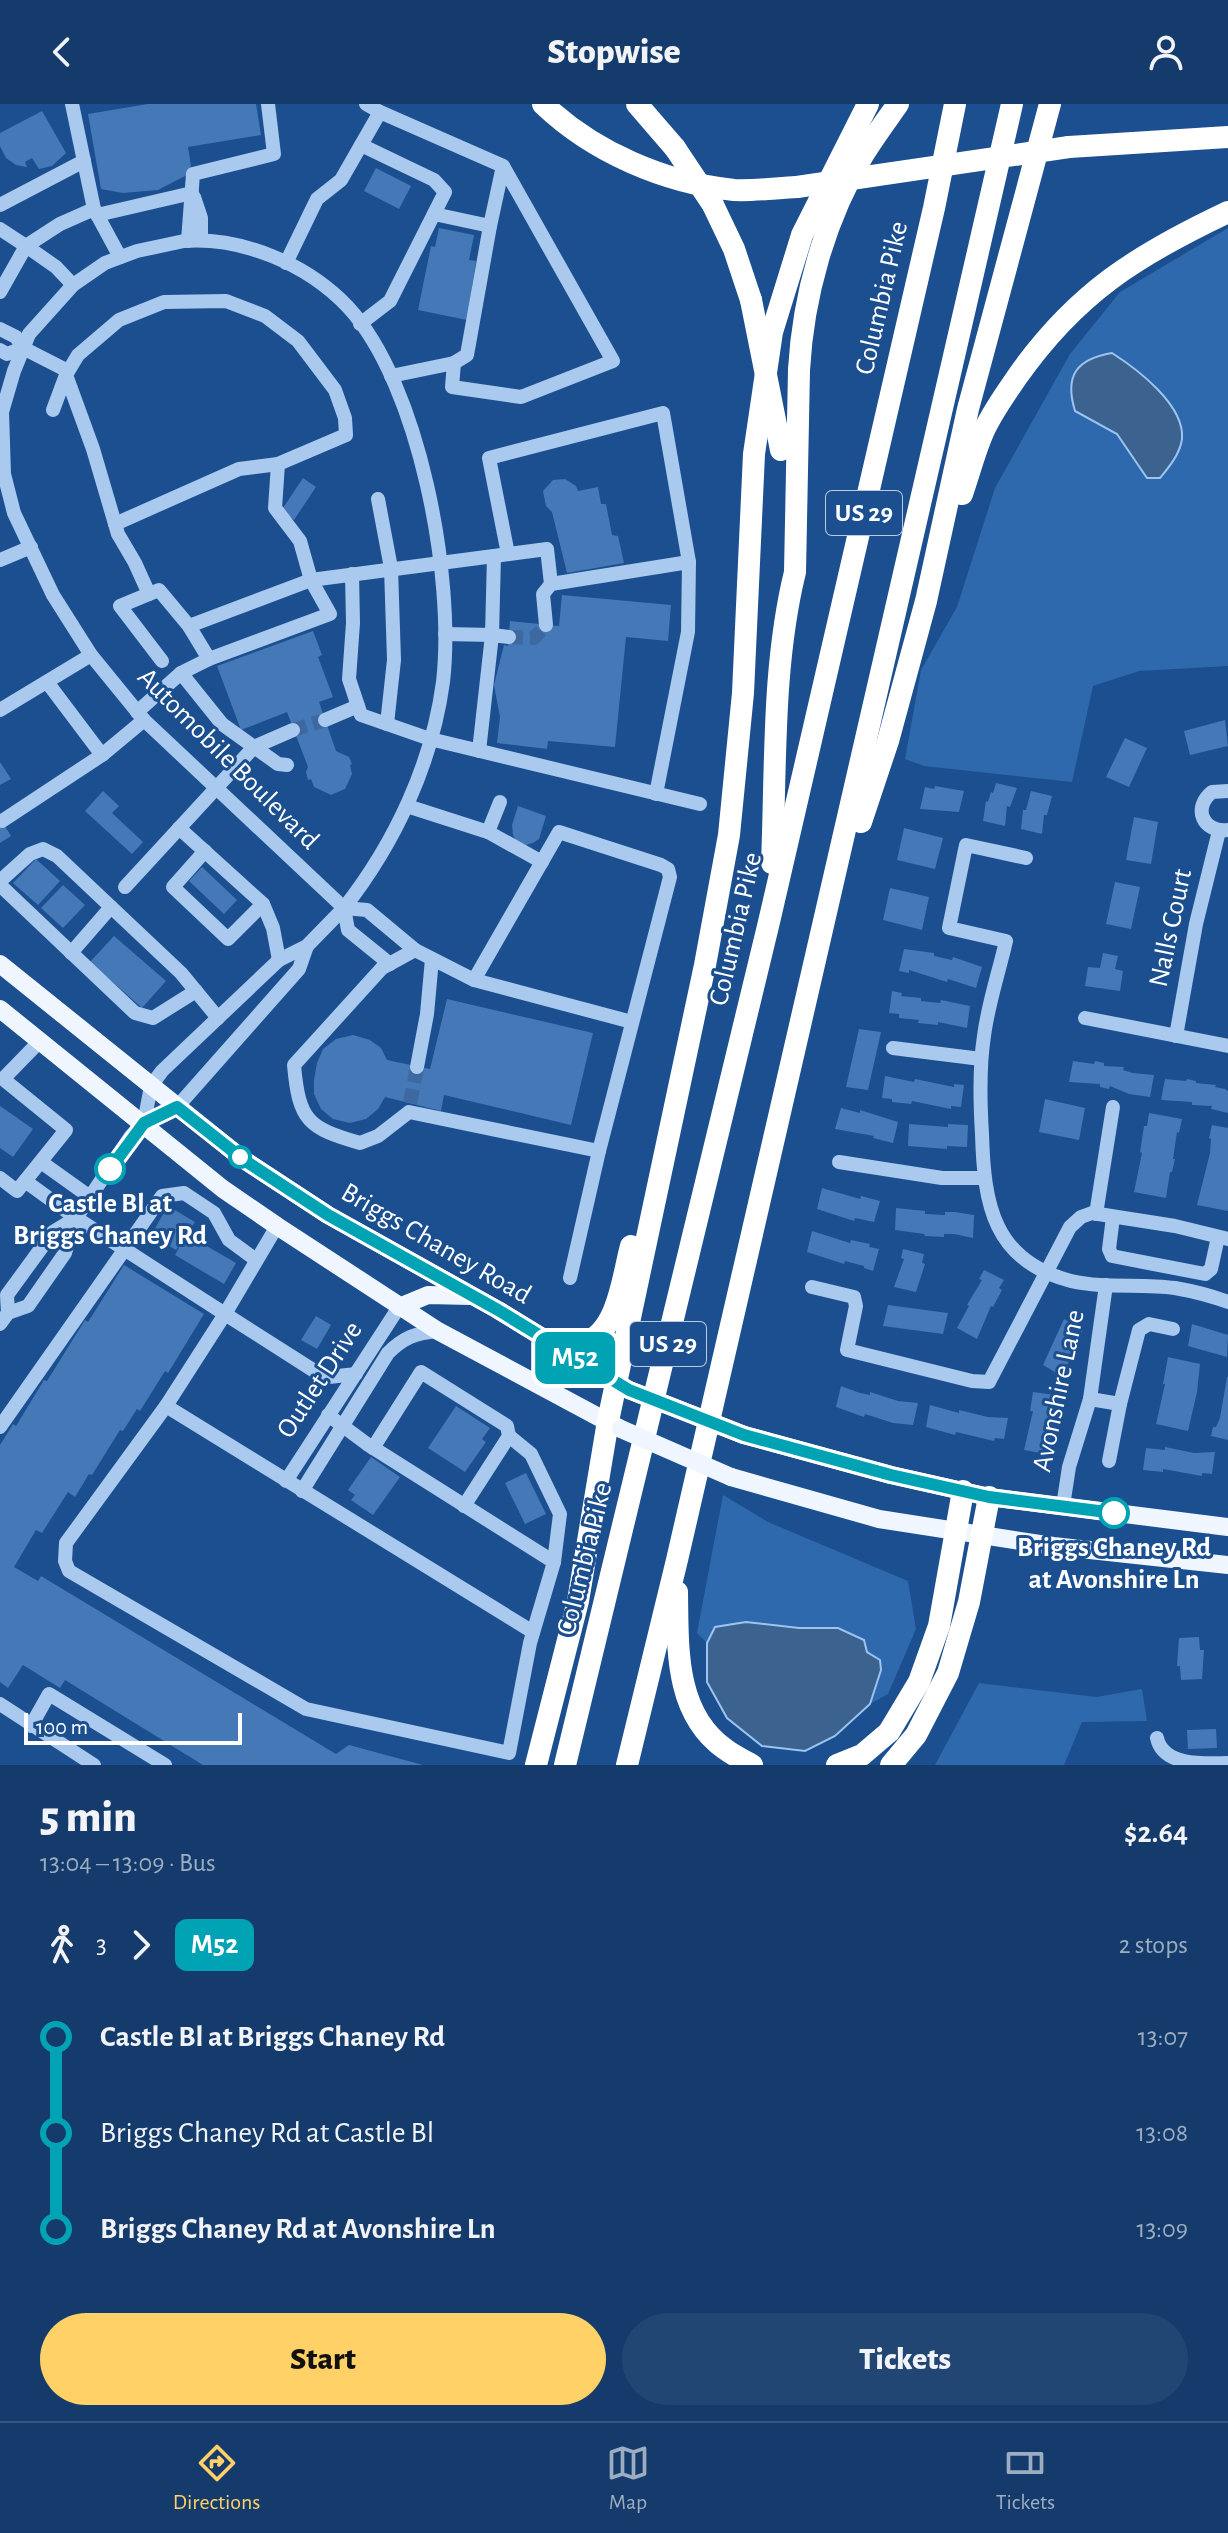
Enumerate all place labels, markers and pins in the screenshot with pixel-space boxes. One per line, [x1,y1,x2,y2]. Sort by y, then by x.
unlabelled marker [229,1146,251,1168]
marker: Castle Bl at Briggs Chaney Rd [95,1154,125,1184]
place label: Castle Bl at Briggs Chaney Rd [13,1190,207,1250]
marker: Briggs Chaney Rd at Avonshire Ln [1099,1498,1129,1528]
place label: Briggs Chaney Rd at Avonshire Ln [1017,1534,1211,1594]

